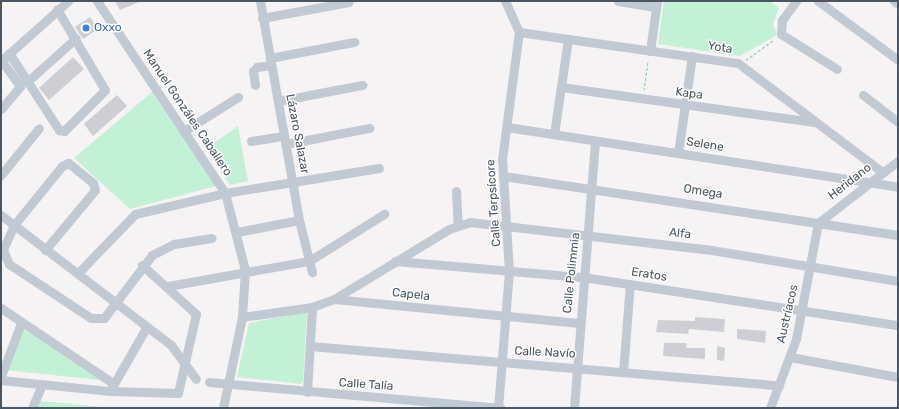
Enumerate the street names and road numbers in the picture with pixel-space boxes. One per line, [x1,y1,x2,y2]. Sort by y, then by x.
street label: Yota [707,39,733,57]
street label: Manuel Gonzáles Caballero [139,47,235,179]
street label: Kapa [674,85,704,103]
street label: Lázaro Salazar [282,93,312,175]
street label: Selene [685,135,725,155]
street label: Calle Terpsícore [484,159,504,247]
street label: Heridano [826,161,874,203]
street label: Omega [682,182,724,202]
street label: Alfa [668,226,692,242]
street label: Calle Polimmia [561,232,583,314]
street label: Eratos [630,265,668,285]
street label: Austríacos [774,283,802,345]
street label: Capela [391,286,431,304]
street label: Calle Navío [514,344,576,362]
street label: Calle Talía [338,376,394,394]

